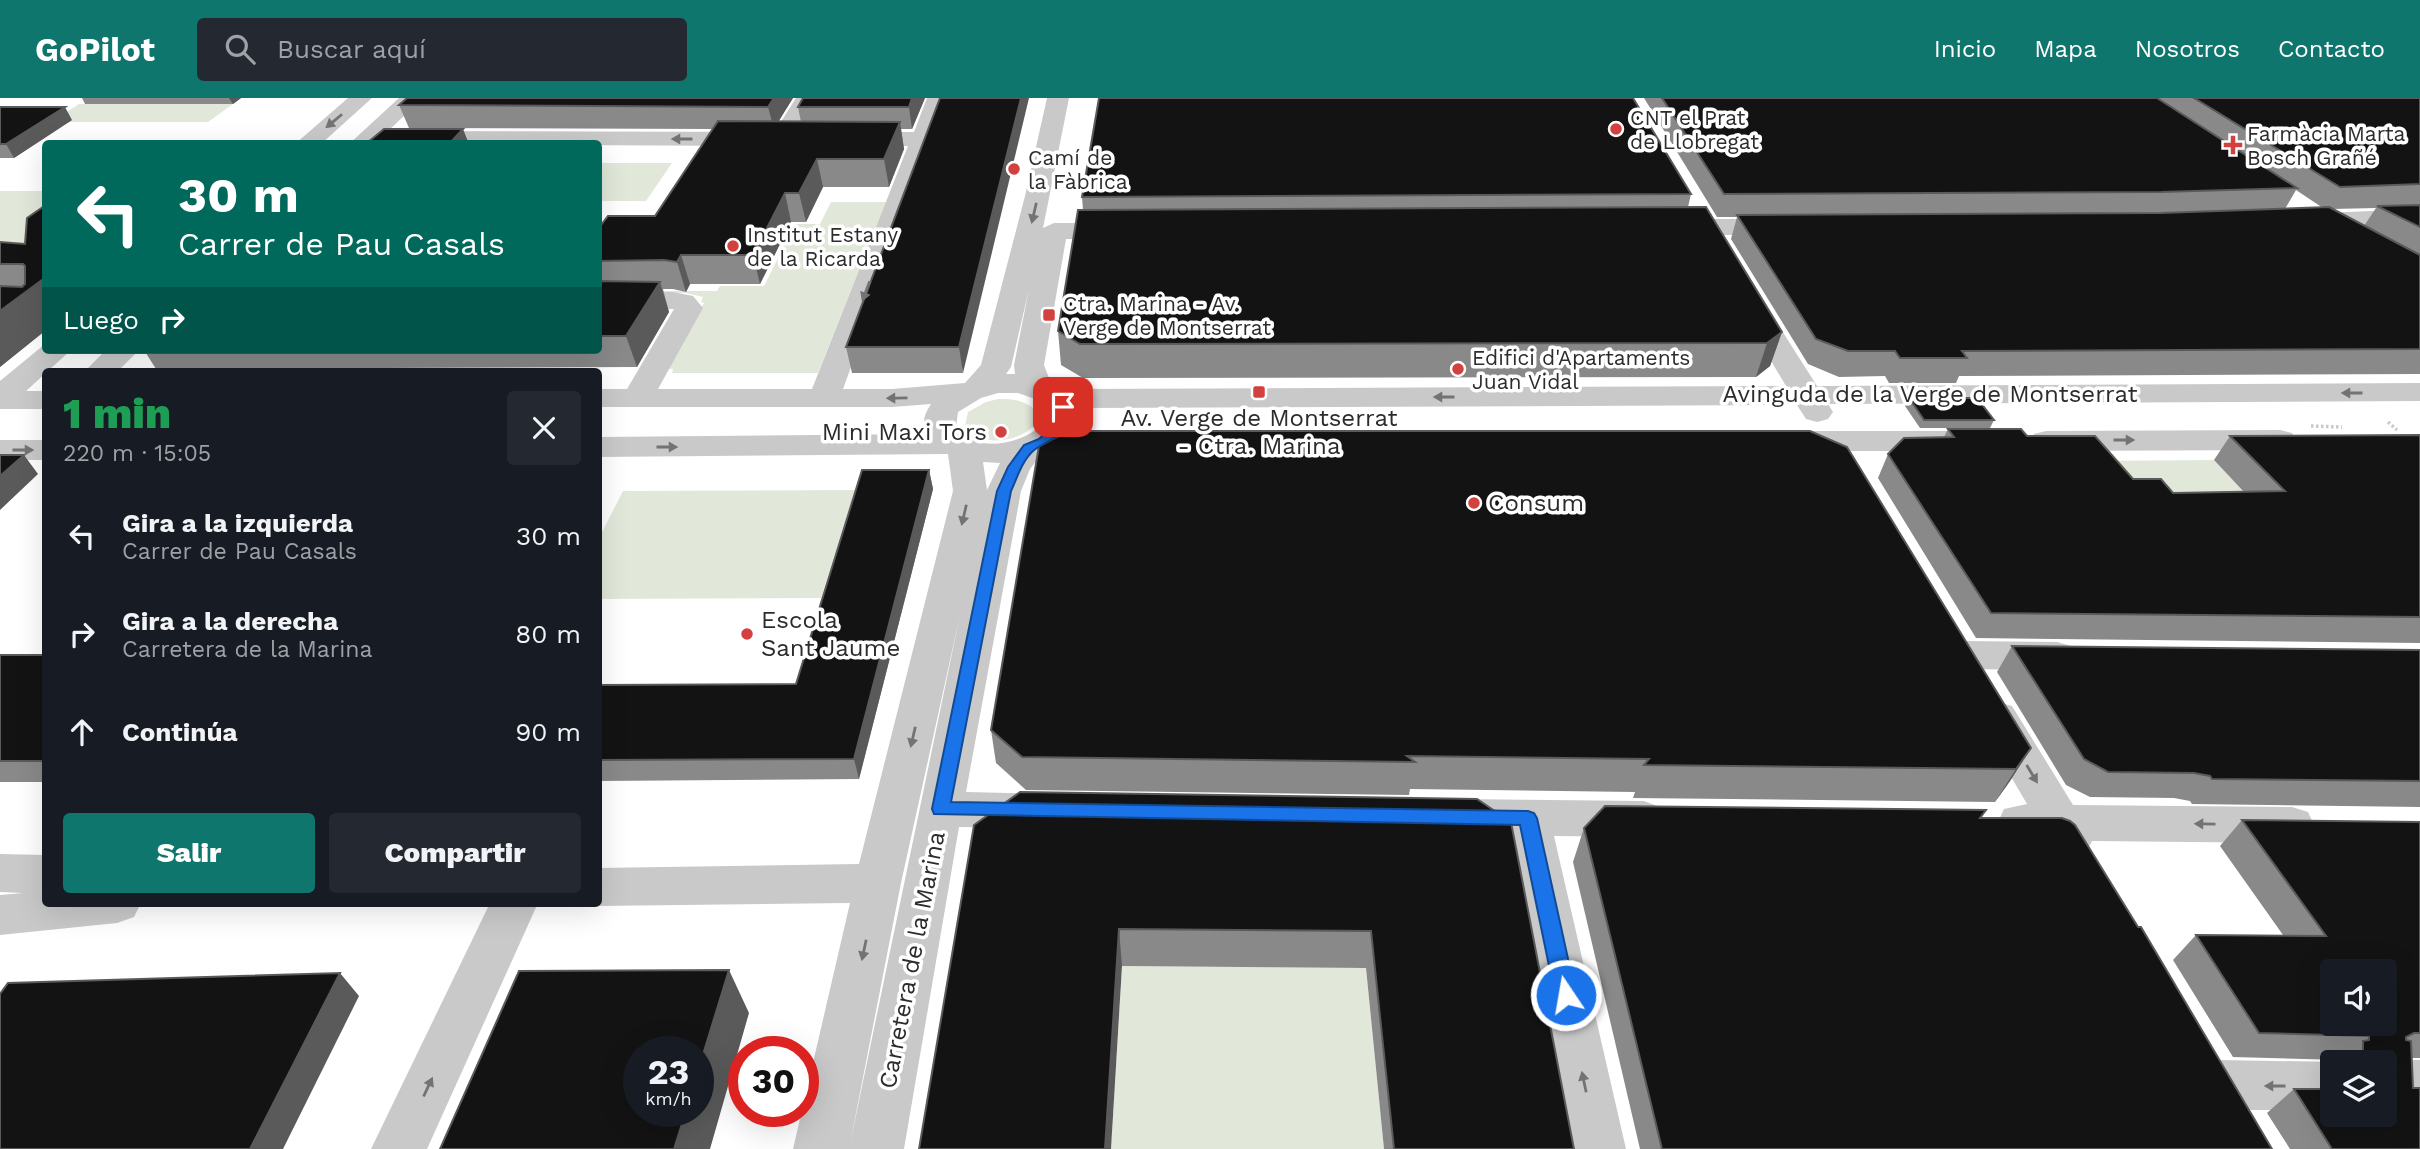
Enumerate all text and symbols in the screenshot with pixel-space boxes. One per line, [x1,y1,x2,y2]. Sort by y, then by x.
search box [197,18,687,81]
text: GoPilot [35,30,155,69]
icon: search [221,30,259,68]
text: Buscar aquí [277,34,426,64]
text: Inicio [1934,35,1996,63]
text: Mapa [2034,35,2097,63]
text: Nosotros [2135,35,2240,63]
text: Contacto [2278,35,2385,63]
place label: CNT el Prat de Llobregat [1630,105,1759,154]
one-way arrow [325,113,343,129]
marker: CNT el Prat de Llobregat [1608,121,1624,137]
place label: Farmàcia Marta Bosch Grañé [2247,121,2405,170]
one-way arrow [671,133,693,145]
marker: Farmàcia Marta Bosch Grañé [2225,137,2241,153]
place label: Camí de la Fàbrica [1028,145,1128,194]
marker: Camí de la Fàbrica [1006,161,1022,177]
text: 30 m [178,166,299,224]
icon: left [63,168,154,259]
one-way arrow [1028,202,1039,224]
place label: Institut Estany de la Ricarda [747,222,898,271]
text: Carrer de Pau Casals [178,225,505,263]
marker: Institut Estany de la Ricarda [725,238,741,254]
one-way arrow [860,280,871,301]
place label: Ctra. Marina - Av. Verge de Montserrat [1063,291,1271,340]
icon: right [153,301,191,339]
text: Luego [63,305,139,335]
marker: Ctra. Marina - Av. Verge de Montserrat [1041,307,1057,323]
place label: Edifici d'Apartaments Juan Vidal [1472,345,1690,394]
marker: Edifici d'Apartaments Juan Vidal [1450,361,1466,377]
pin [1033,377,1093,437]
street label: Avinguda de la Verge de Montserrat [1722,380,2138,408]
marker: Av. Verge de Montserrat - Ctra. Marina [1251,384,1267,400]
one-way arrow [2341,387,2363,398]
icon: arrive [1044,388,1082,426]
text: 1 min [63,389,171,438]
button: close [507,391,581,465]
one-way arrow [1432,391,1454,403]
one-way arrow [886,392,908,404]
place label: Av. Verge de Montserrat - Ctra. Marina [1120,404,1398,460]
place label: Mini Maxi Tors [822,418,987,446]
marker: Mini Maxi Tors [993,424,1009,440]
one-way arrow [2113,434,2135,446]
text: 220 m · 15:05 [63,440,211,467]
one-way arrow [656,441,678,453]
one-way arrow [12,444,34,456]
place label: Consum [1488,489,1584,517]
marker: Consum [1466,495,1482,511]
one-way arrow [958,504,969,526]
text: Gira a la izquierda [122,508,353,538]
icon: left [63,517,101,555]
text: 30 m [516,521,581,551]
text: Carrer de Pau Casals [122,538,357,565]
text: Gira a la derecha [122,606,338,636]
place label: Escola Sant Jaume [761,606,900,662]
icon: right [63,615,101,653]
text: 80 m [515,619,581,649]
marker: Escola Sant Jaume [739,626,755,642]
text: Carretera de la Marina [122,636,373,663]
icon: ahead [63,713,101,751]
text: Continúa [122,717,238,747]
text: 90 m [515,717,581,747]
one-way arrow [907,726,918,748]
one-way arrow [2025,765,2038,784]
button: Salir [63,813,315,893]
button: Compartir [329,813,581,893]
one-way arrow [2194,818,2216,830]
street label: Carretera de la Marina [873,829,951,1091]
one-way arrow [858,939,869,961]
position arrow [1529,958,1603,1032]
map controls [2320,959,2397,1127]
button: sound [2320,959,2397,1036]
speed limit sign: 30 [728,1036,819,1127]
button: layers [2320,1050,2397,1127]
text: 23 [648,1051,689,1093]
one-way arrow [1578,1071,1589,1093]
one-way arrow [422,1077,434,1097]
one-way arrow [2264,1080,2286,1092]
text: km/h [645,1088,692,1109]

